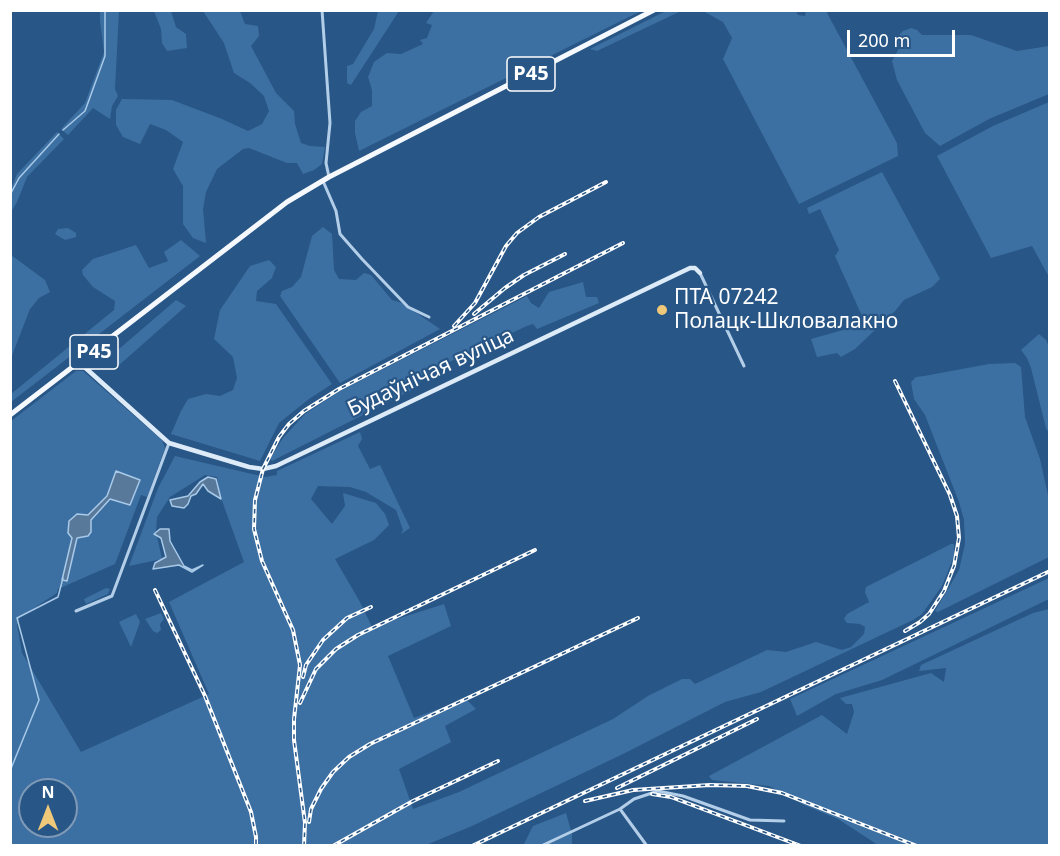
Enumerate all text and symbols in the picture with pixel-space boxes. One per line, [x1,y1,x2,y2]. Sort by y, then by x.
scale bar [850,18,958,56]
text: 200 m [858,28,910,52]
road number: Р45 [507,57,555,91]
place label: ПТА 07242 Полацк-Шкловалакно [674,285,898,335]
marker: ПТА 07242 Полацк-Шкловалакно [655,303,669,317]
street label: Будаўнічая вуліца [344,323,518,423]
road number: Р45 [70,335,118,369]
north arrow [18,778,78,838]
text: N [41,781,55,803]

